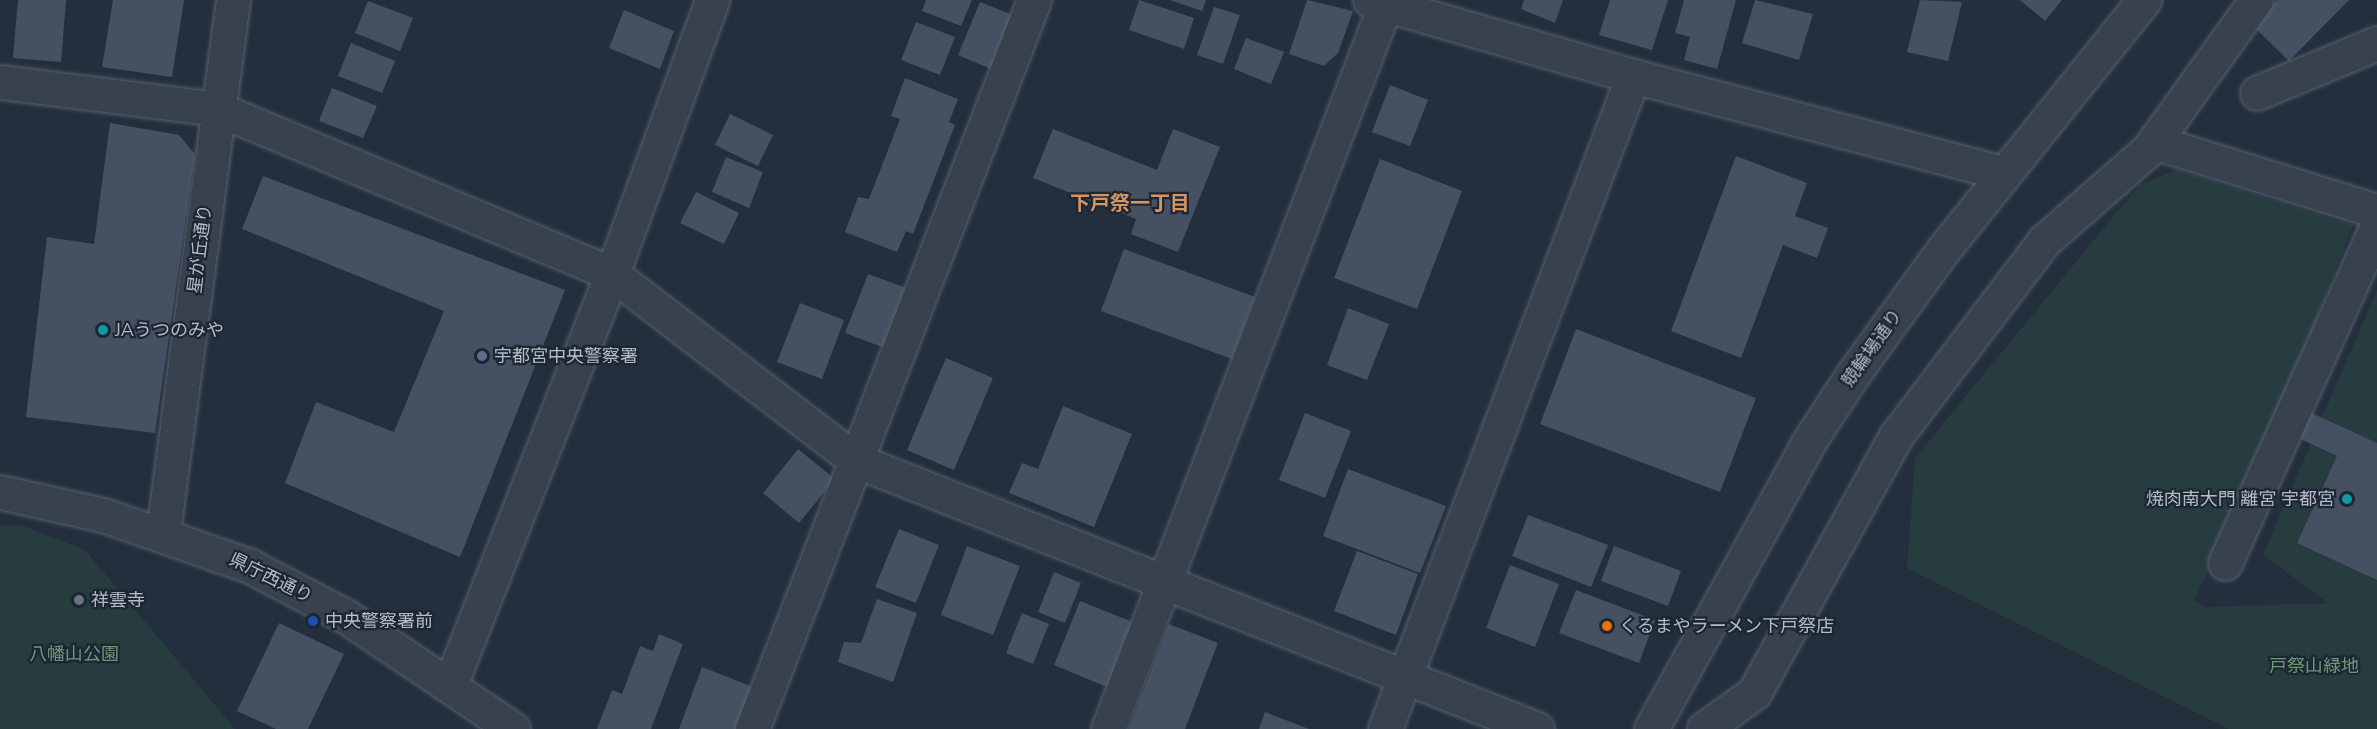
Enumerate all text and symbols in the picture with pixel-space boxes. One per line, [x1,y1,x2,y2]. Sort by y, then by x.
district label: 下戸祭一丁目 [1070,191,1190,215]
street label: 星が丘通り [184,203,216,295]
street label: 競輪場通り [1837,305,1907,391]
place label: JAうつのみや [115,319,224,341]
marker: JAうつのみや [96,323,110,337]
place label: 宇都宮中央警察署 [494,345,638,367]
marker: 宇都宮中央警察署 [475,349,489,363]
place label: 焼肉南大門 離宮 宇都宮 [2146,488,2335,510]
marker: 焼肉南大門 離宮 宇都宮 [2340,492,2354,506]
street label: 県庁西通り [226,549,316,607]
place label: 祥雲寺 [91,589,145,611]
marker: 祥雲寺 [72,593,86,607]
place label: 中央警察署前 [325,610,433,632]
marker: 中央警察署前 [306,614,320,628]
place label: くるまやラーメン下戸祭店 [1619,615,1835,637]
marker: くるまやラーメン下戸祭店 [1600,619,1614,633]
park label: 八幡山公園 [29,643,119,665]
park label: 戸祭山緑地 [2269,655,2359,677]

